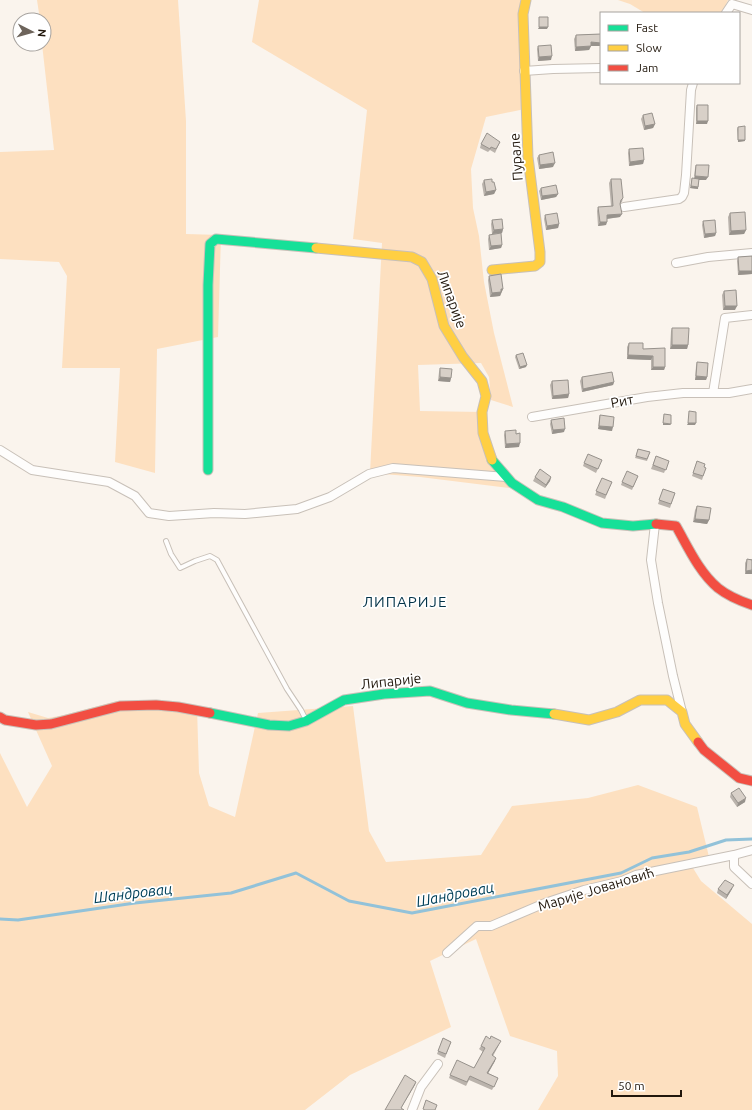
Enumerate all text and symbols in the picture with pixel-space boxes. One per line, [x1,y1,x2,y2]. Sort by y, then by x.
north arrow [12,12,52,52]
legend [600,12,740,84]
text: Fast [636,21,658,34]
text: N [36,28,48,38]
text: Slow [636,41,662,54]
text: Jam [636,61,658,74]
street label: Пурале [506,133,526,181]
street label: Липарије [434,268,470,330]
street label: Рит [609,391,635,411]
district label: ЛИПАРИЈЕ [363,593,447,610]
street label: Липарије [360,670,422,692]
street label: Марије Јовановић [536,864,656,914]
water label: Шандровац [414,878,496,910]
water label: Шандровац [93,880,173,906]
scale bar [612,1072,681,1098]
text: 50 m [618,1079,645,1092]

